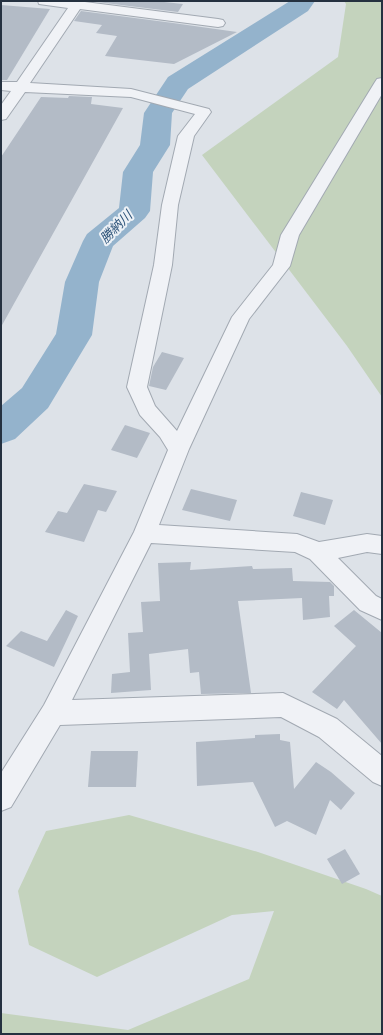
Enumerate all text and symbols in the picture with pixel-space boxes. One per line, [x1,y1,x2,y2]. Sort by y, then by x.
water label: 勝納川 [97,206,137,246]

